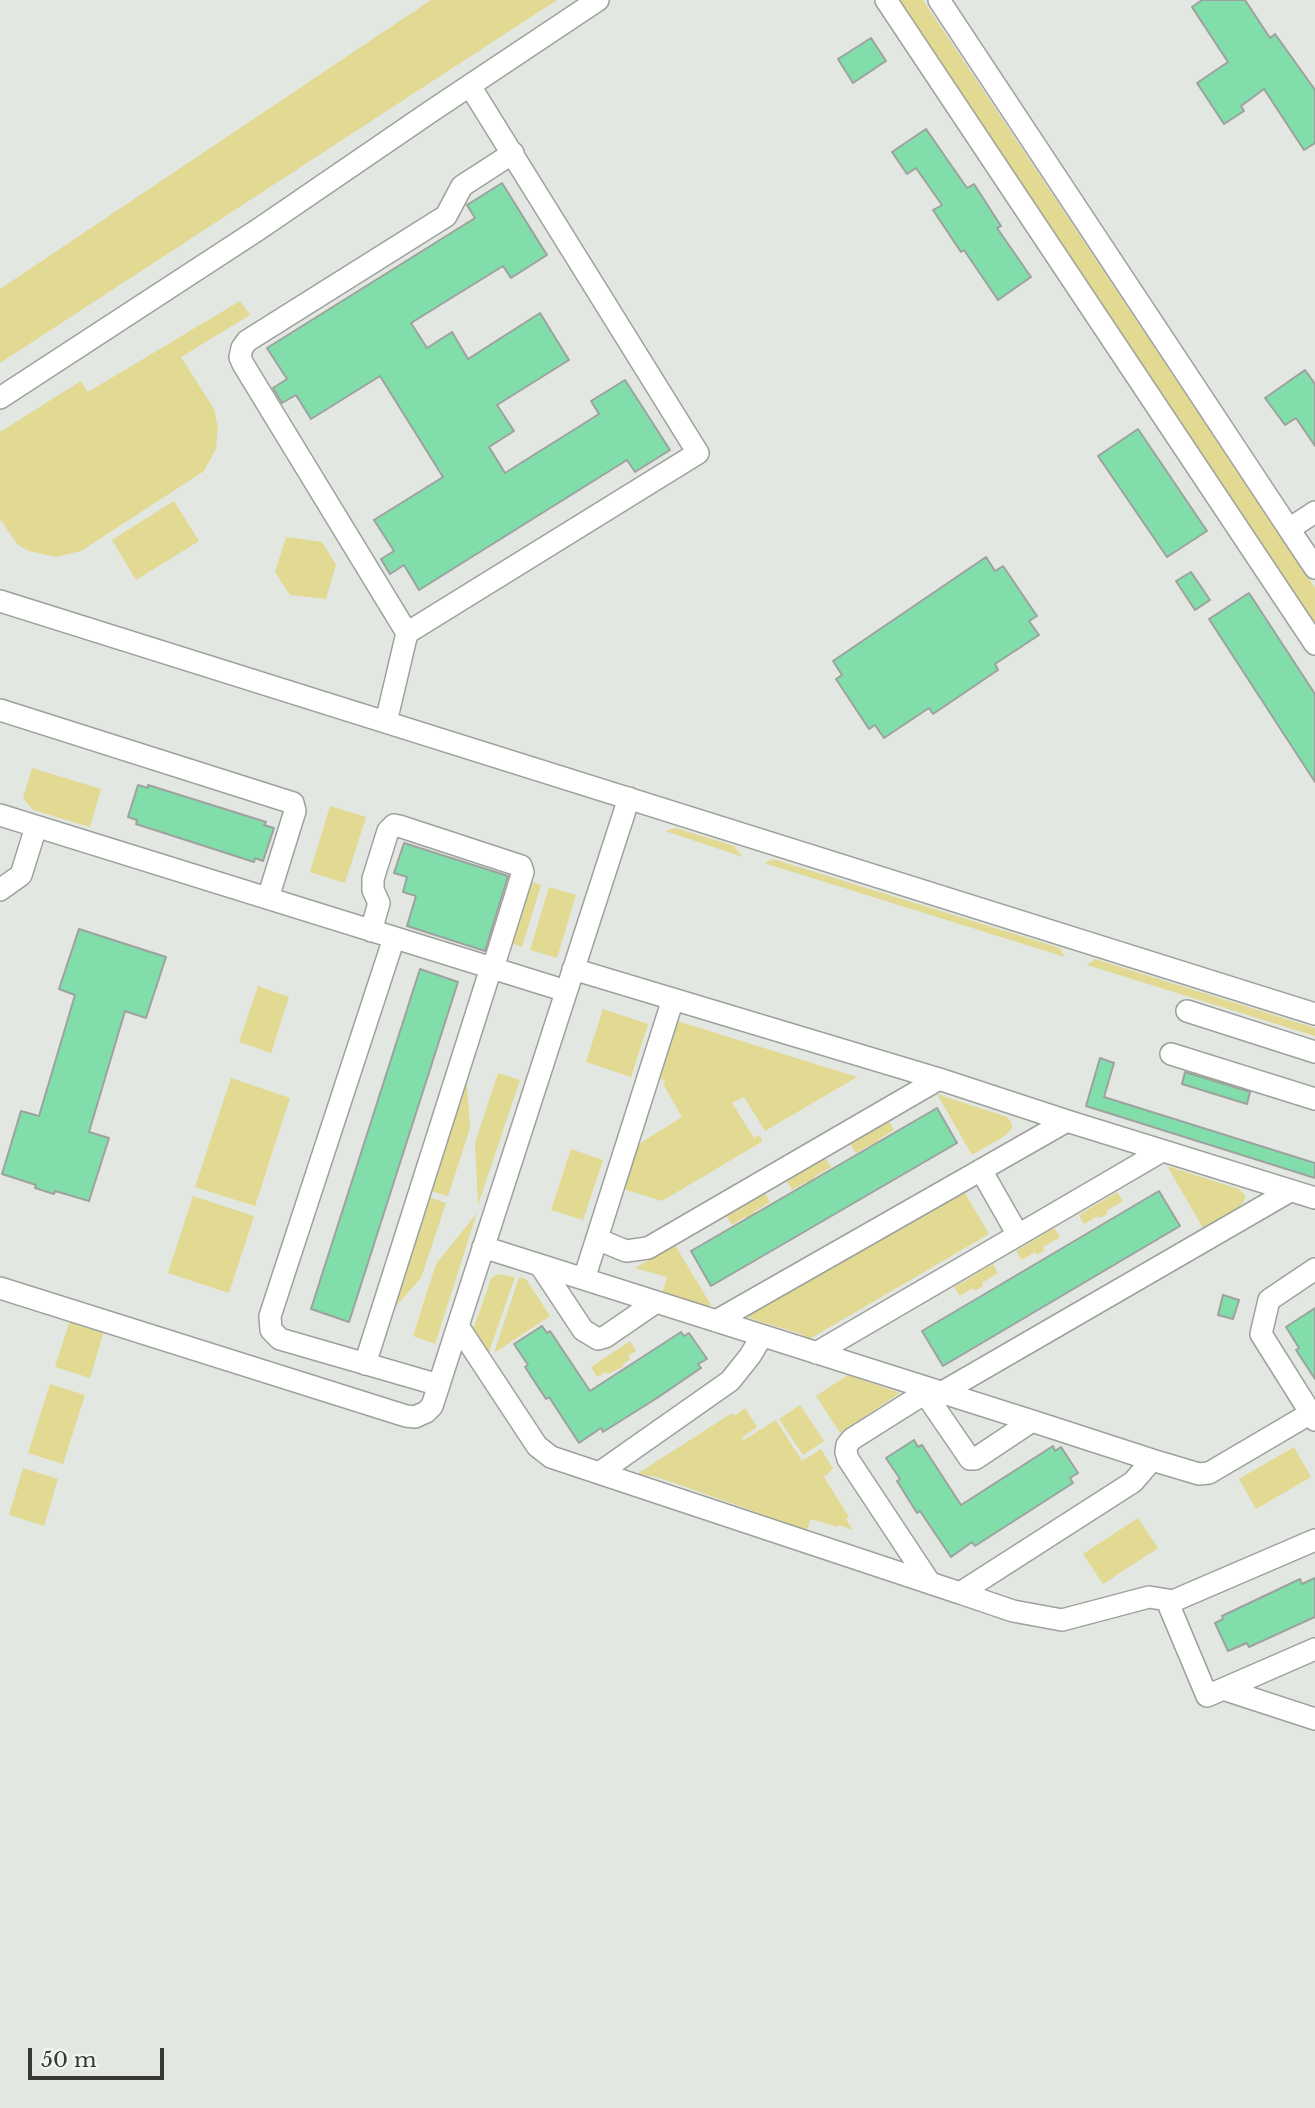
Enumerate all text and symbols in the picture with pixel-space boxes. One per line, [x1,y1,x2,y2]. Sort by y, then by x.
scale bar [32,2035,168,2078]
text: 50 m [41,2047,96,2073]

